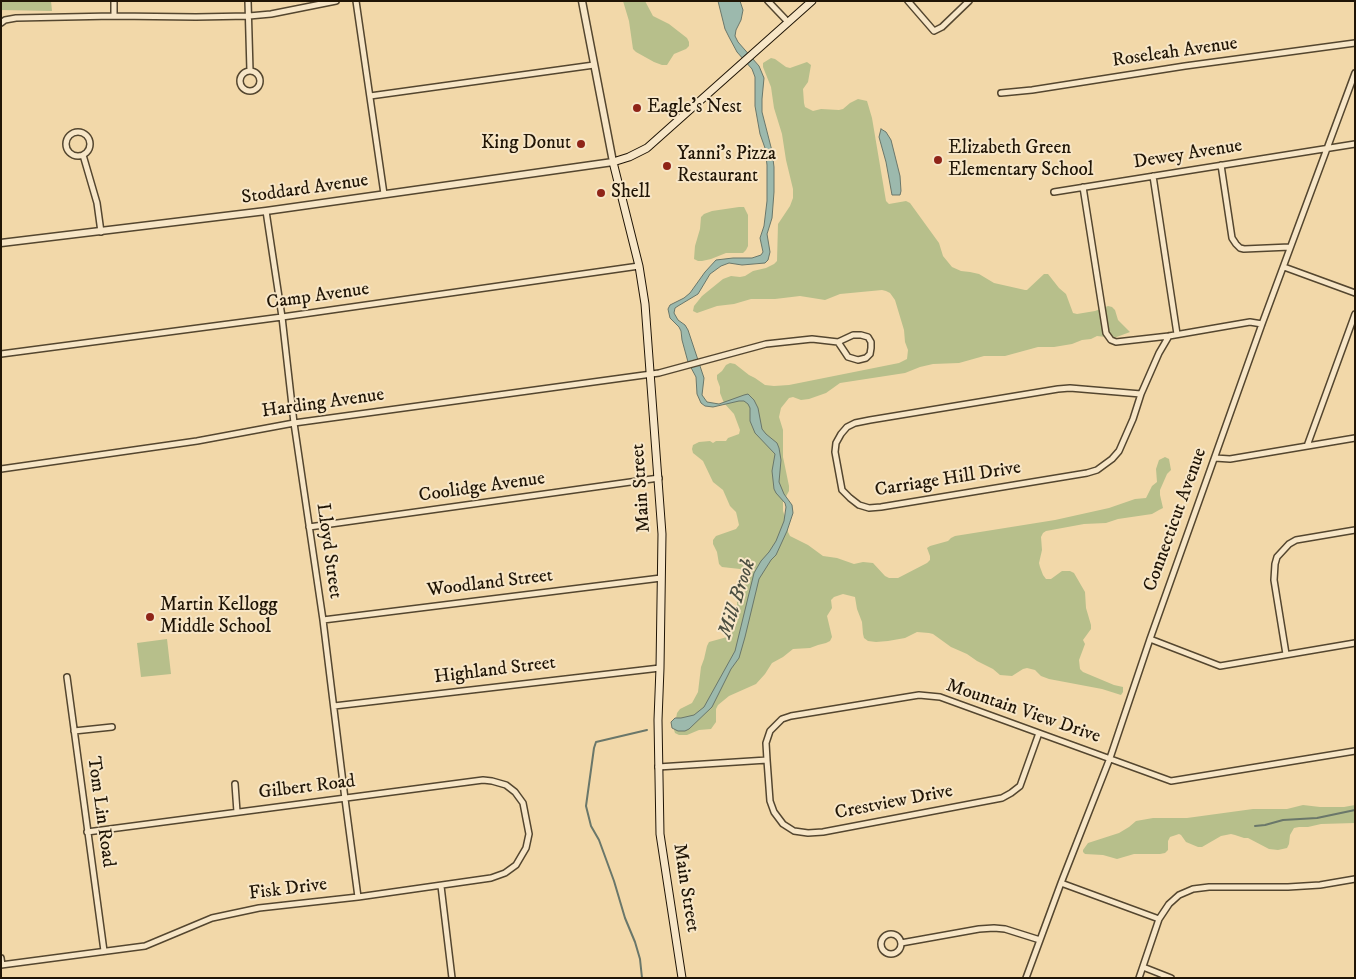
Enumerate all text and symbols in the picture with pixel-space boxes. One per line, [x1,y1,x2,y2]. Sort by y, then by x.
street label: Roseleah Avenue [1111,33,1239,73]
place label: Eagle's Nest [647,97,742,119]
marker: Eagle's Nest [631,102,643,114]
place label: King Donut [481,133,571,155]
street label: Dewey Avenue [1132,135,1244,175]
marker: King Donut [575,138,587,150]
place label: Elizabeth Green Elementary School [948,138,1093,182]
place label: Yanni's Pizza Restaurant [677,144,776,188]
marker: Elizabeth Green Elementary School [932,154,944,166]
marker: Yanni's Pizza Restaurant [661,160,673,172]
street label: Stoddard Avenue [240,170,370,210]
place label: Shell [611,182,650,204]
marker: Shell [595,187,607,199]
street label: Camp Avenue [265,279,371,315]
street label: Harding Avenue [260,384,386,424]
street label: Main Street [628,443,656,533]
street label: Connecticut Avenue [1139,445,1213,595]
street label: Carriage Hill Drive [873,457,1023,503]
street label: Coolidge Avenue [417,468,547,508]
street label: Lloyd Street [310,502,346,600]
water label: Mill Brook [714,557,762,641]
street label: Woodland Street [426,565,554,603]
place label: Martin Kellogg Middle School [160,595,278,639]
marker: Martin Kellogg Middle School [144,611,156,623]
street label: Highland Street [433,652,557,690]
street label: Mountain View Drive [943,675,1103,749]
street label: Tom Lin Road [81,755,119,869]
street label: Gilbert Road [257,771,357,805]
street label: Crestview Drive [833,780,955,826]
street label: Main Street [667,842,703,934]
street label: Fisk Drive [248,874,328,906]

